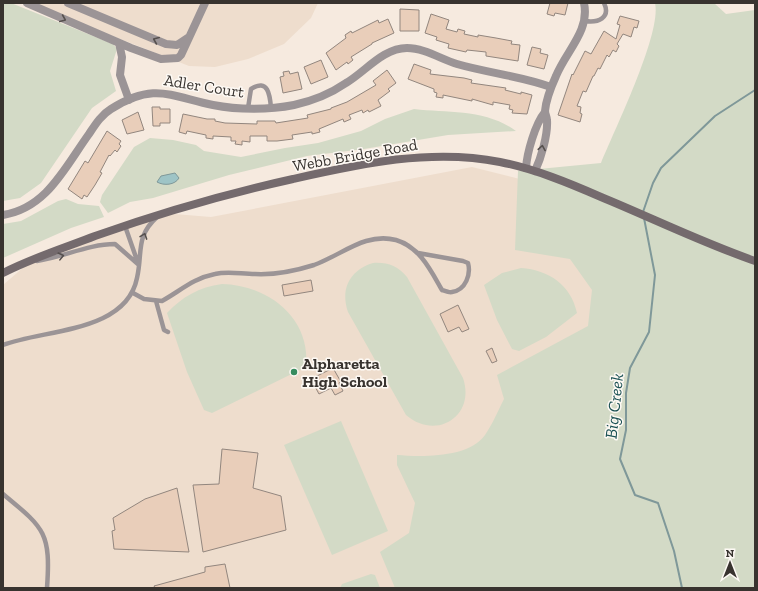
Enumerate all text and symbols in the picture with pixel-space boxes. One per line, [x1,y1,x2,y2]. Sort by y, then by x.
one-way arrow [59,14,66,22]
one-way arrow [153,36,160,44]
street label: Adler Court [163,70,246,102]
street label: Webb Bridge Road [291,135,419,175]
one-way arrow [537,145,546,152]
one-way arrow [139,232,147,239]
one-way arrow [57,252,64,261]
place label: Alpharetta High School [302,354,388,391]
marker: Alpharetta High School [289,367,299,377]
water label: Big Creek [601,372,627,440]
north arrow [710,543,750,583]
text: N [726,547,735,560]

